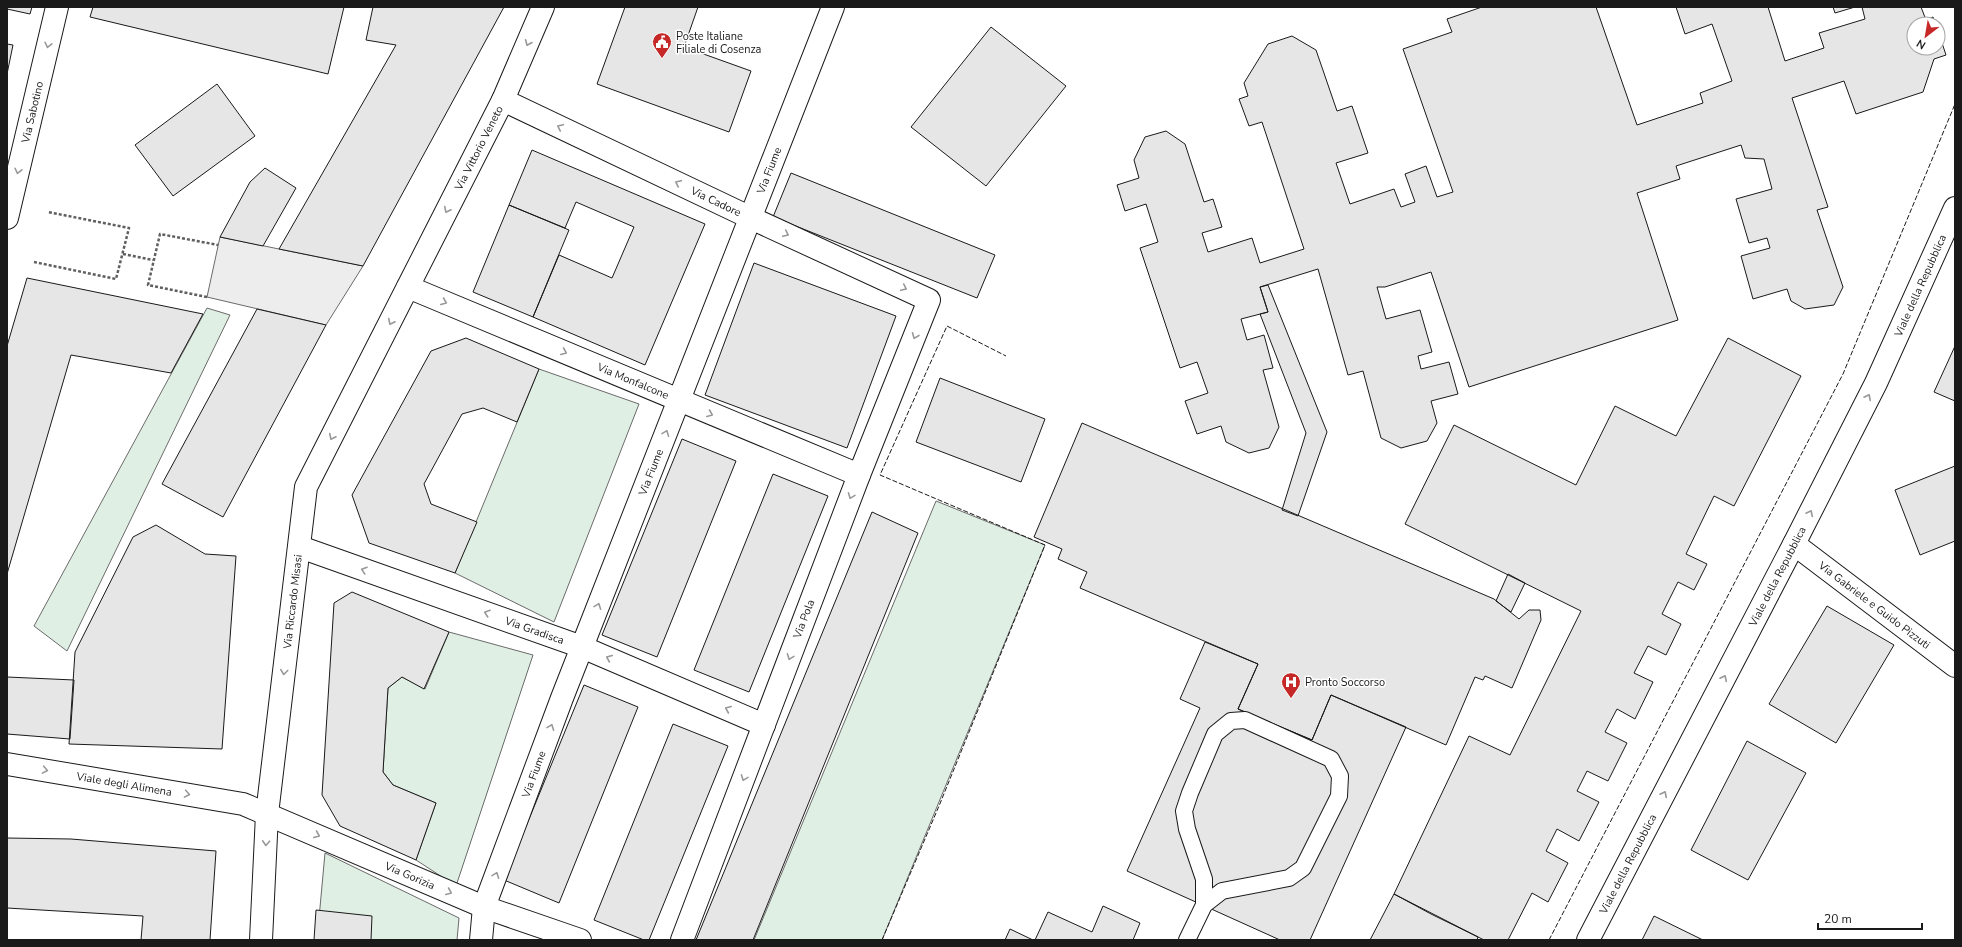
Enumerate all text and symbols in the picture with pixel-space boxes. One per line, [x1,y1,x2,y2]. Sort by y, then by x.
north arrow [1906,16,1946,56]
place label: Poste Italiane Filiale di Cosenza [676,29,761,57]
public building icon: Poste Italiane Filiale di Cosenza [651,31,673,59]
text: N [1914,36,1928,53]
one-way arrow [525,38,533,46]
one-way arrow [44,41,53,48]
street label: Via Sabotino [17,80,47,145]
street label: Via Vittorio Veneto [450,103,506,194]
one-way arrow [557,124,565,132]
street label: Via Fiume [753,145,785,197]
one-way arrow [14,168,23,175]
one-way arrow [674,180,682,188]
street label: Via Cadore [688,183,744,220]
one-way arrow [444,206,452,214]
one-way arrow [782,229,790,237]
street label: Viale della Repubblica [1890,232,1950,340]
one-way arrow [900,283,908,291]
one-way arrow [440,297,448,305]
one-way arrow [388,317,395,325]
one-way arrow [912,332,920,340]
one-way arrow [560,348,567,356]
street label: Via Monfalcone [594,359,672,403]
one-way arrow [1863,394,1871,401]
one-way arrow [706,409,713,417]
one-way arrow [662,430,670,437]
one-way arrow [329,433,337,441]
street label: Via Fiume [634,446,667,498]
one-way arrow [848,492,856,499]
one-way arrow [1805,510,1812,517]
street label: Viale della Repubblica [1745,524,1809,630]
street label: Via Riccardo Misasi [279,554,305,651]
street label: Via Gabriele e Guido Pizzuti [1815,557,1933,652]
one-way arrow [361,566,368,575]
street label: Via Pola [789,597,818,642]
one-way arrow [594,603,602,610]
one-way arrow [483,610,490,618]
street label: Via Gradisca [502,612,566,648]
one-way arrow [787,653,795,660]
one-way arrow [605,655,612,663]
one-way arrow [280,669,289,675]
hospital icon: Pronto Soccorso [1280,671,1302,699]
place label: Pronto Soccorso [1305,675,1385,690]
one-way arrow [1719,675,1727,683]
one-way arrow [725,706,732,714]
one-way arrow [547,724,555,731]
street label: Via Fiume [518,748,549,801]
one-way arrow [42,765,49,774]
street label: Viale degli Alimena [75,768,173,799]
one-way arrow [740,775,748,782]
one-way arrow [184,789,191,798]
one-way arrow [1659,790,1667,798]
street label: Viale della Repubblica [1595,811,1660,917]
one-way arrow [313,831,320,839]
one-way arrow [261,840,270,846]
street label: Via Gorizia [382,858,437,893]
one-way arrow [491,872,499,879]
one-way arrow [445,887,453,895]
scale bar [1818,905,1922,931]
text: 20 m [1824,911,1852,927]

